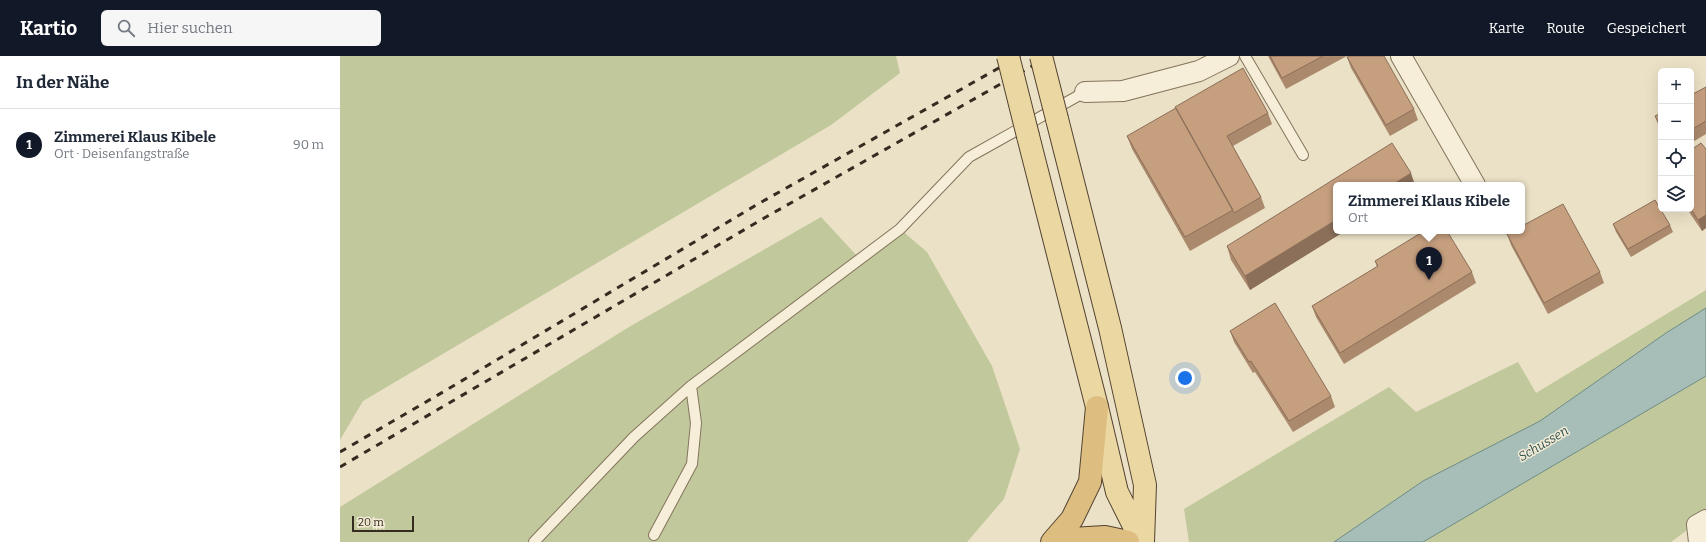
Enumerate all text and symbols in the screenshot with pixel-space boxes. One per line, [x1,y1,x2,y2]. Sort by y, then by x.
search box [101,10,381,46]
text: Kartio [20,17,77,40]
icon: search [115,17,137,39]
text: Hier suchen [147,19,232,37]
text: Karte [1489,20,1524,37]
text: Route [1546,20,1585,37]
text: Gespeichert [1607,20,1686,37]
map controls [1658,68,1694,212]
button: + [1658,68,1694,104]
text: In der Nähe [16,72,109,93]
button: − [1658,104,1694,140]
text: Zimmerei Klaus Kibele [54,128,216,146]
text: 1 [26,137,32,152]
text: 90 m [293,137,324,152]
button: locate [1658,140,1694,176]
text: Ort · Deisenfangstraße [54,146,189,161]
button: layers [1658,176,1694,212]
popup [1333,182,1525,234]
text: Zimmerei Klaus Kibele [1348,192,1510,210]
text: Ort [1348,210,1368,225]
pin: 1 [1416,247,1442,280]
your location [1175,368,1195,388]
water label: Schussen [1516,423,1571,464]
scale bar [352,514,414,533]
text: 20 m [358,516,384,529]

